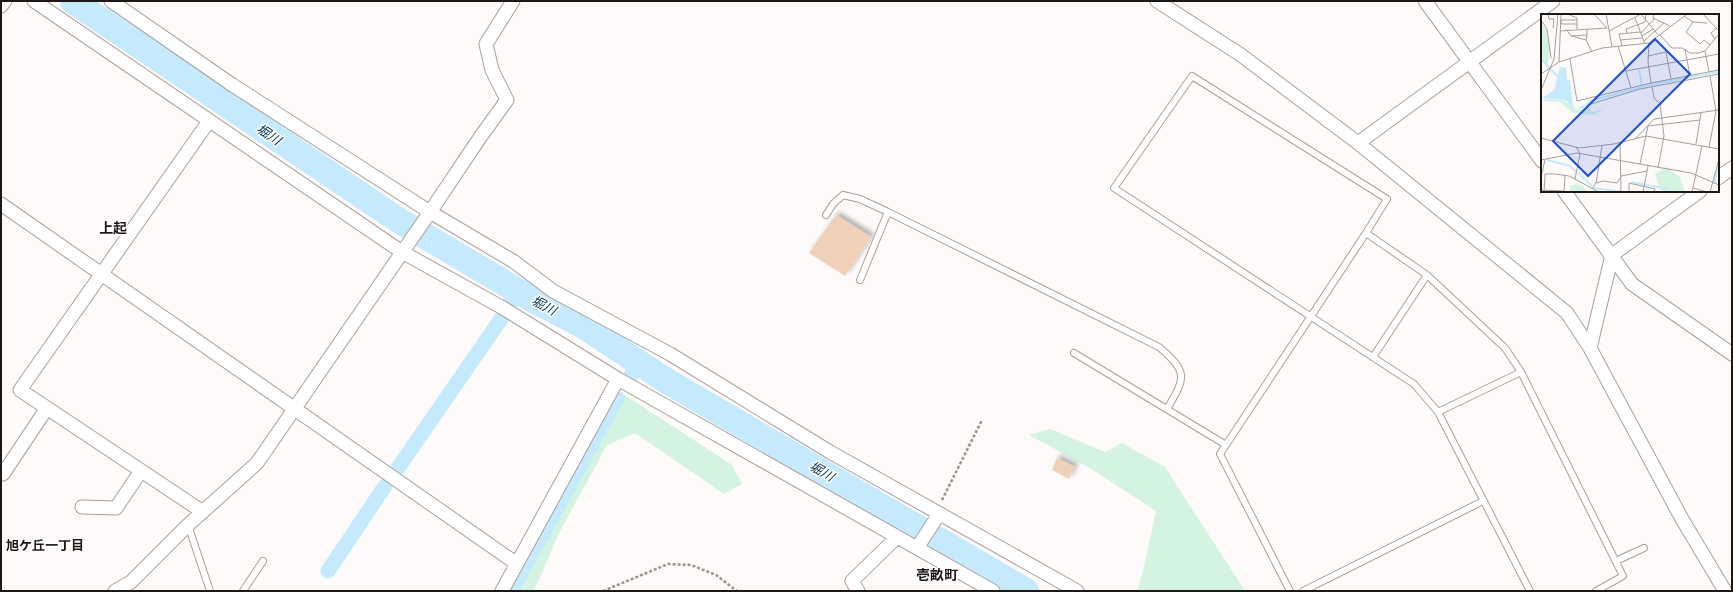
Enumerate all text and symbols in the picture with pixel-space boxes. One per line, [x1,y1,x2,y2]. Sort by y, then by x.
inset map [1541,14,1719,192]
water label: 堀川 [254,121,285,149]
district label: 上起 [99,220,127,236]
water label: 堀川 [529,293,561,319]
water label: 堀川 [807,458,838,485]
district label: 旭ケ丘一丁目 [6,538,84,553]
district label: 壱畝町 [916,567,958,583]

